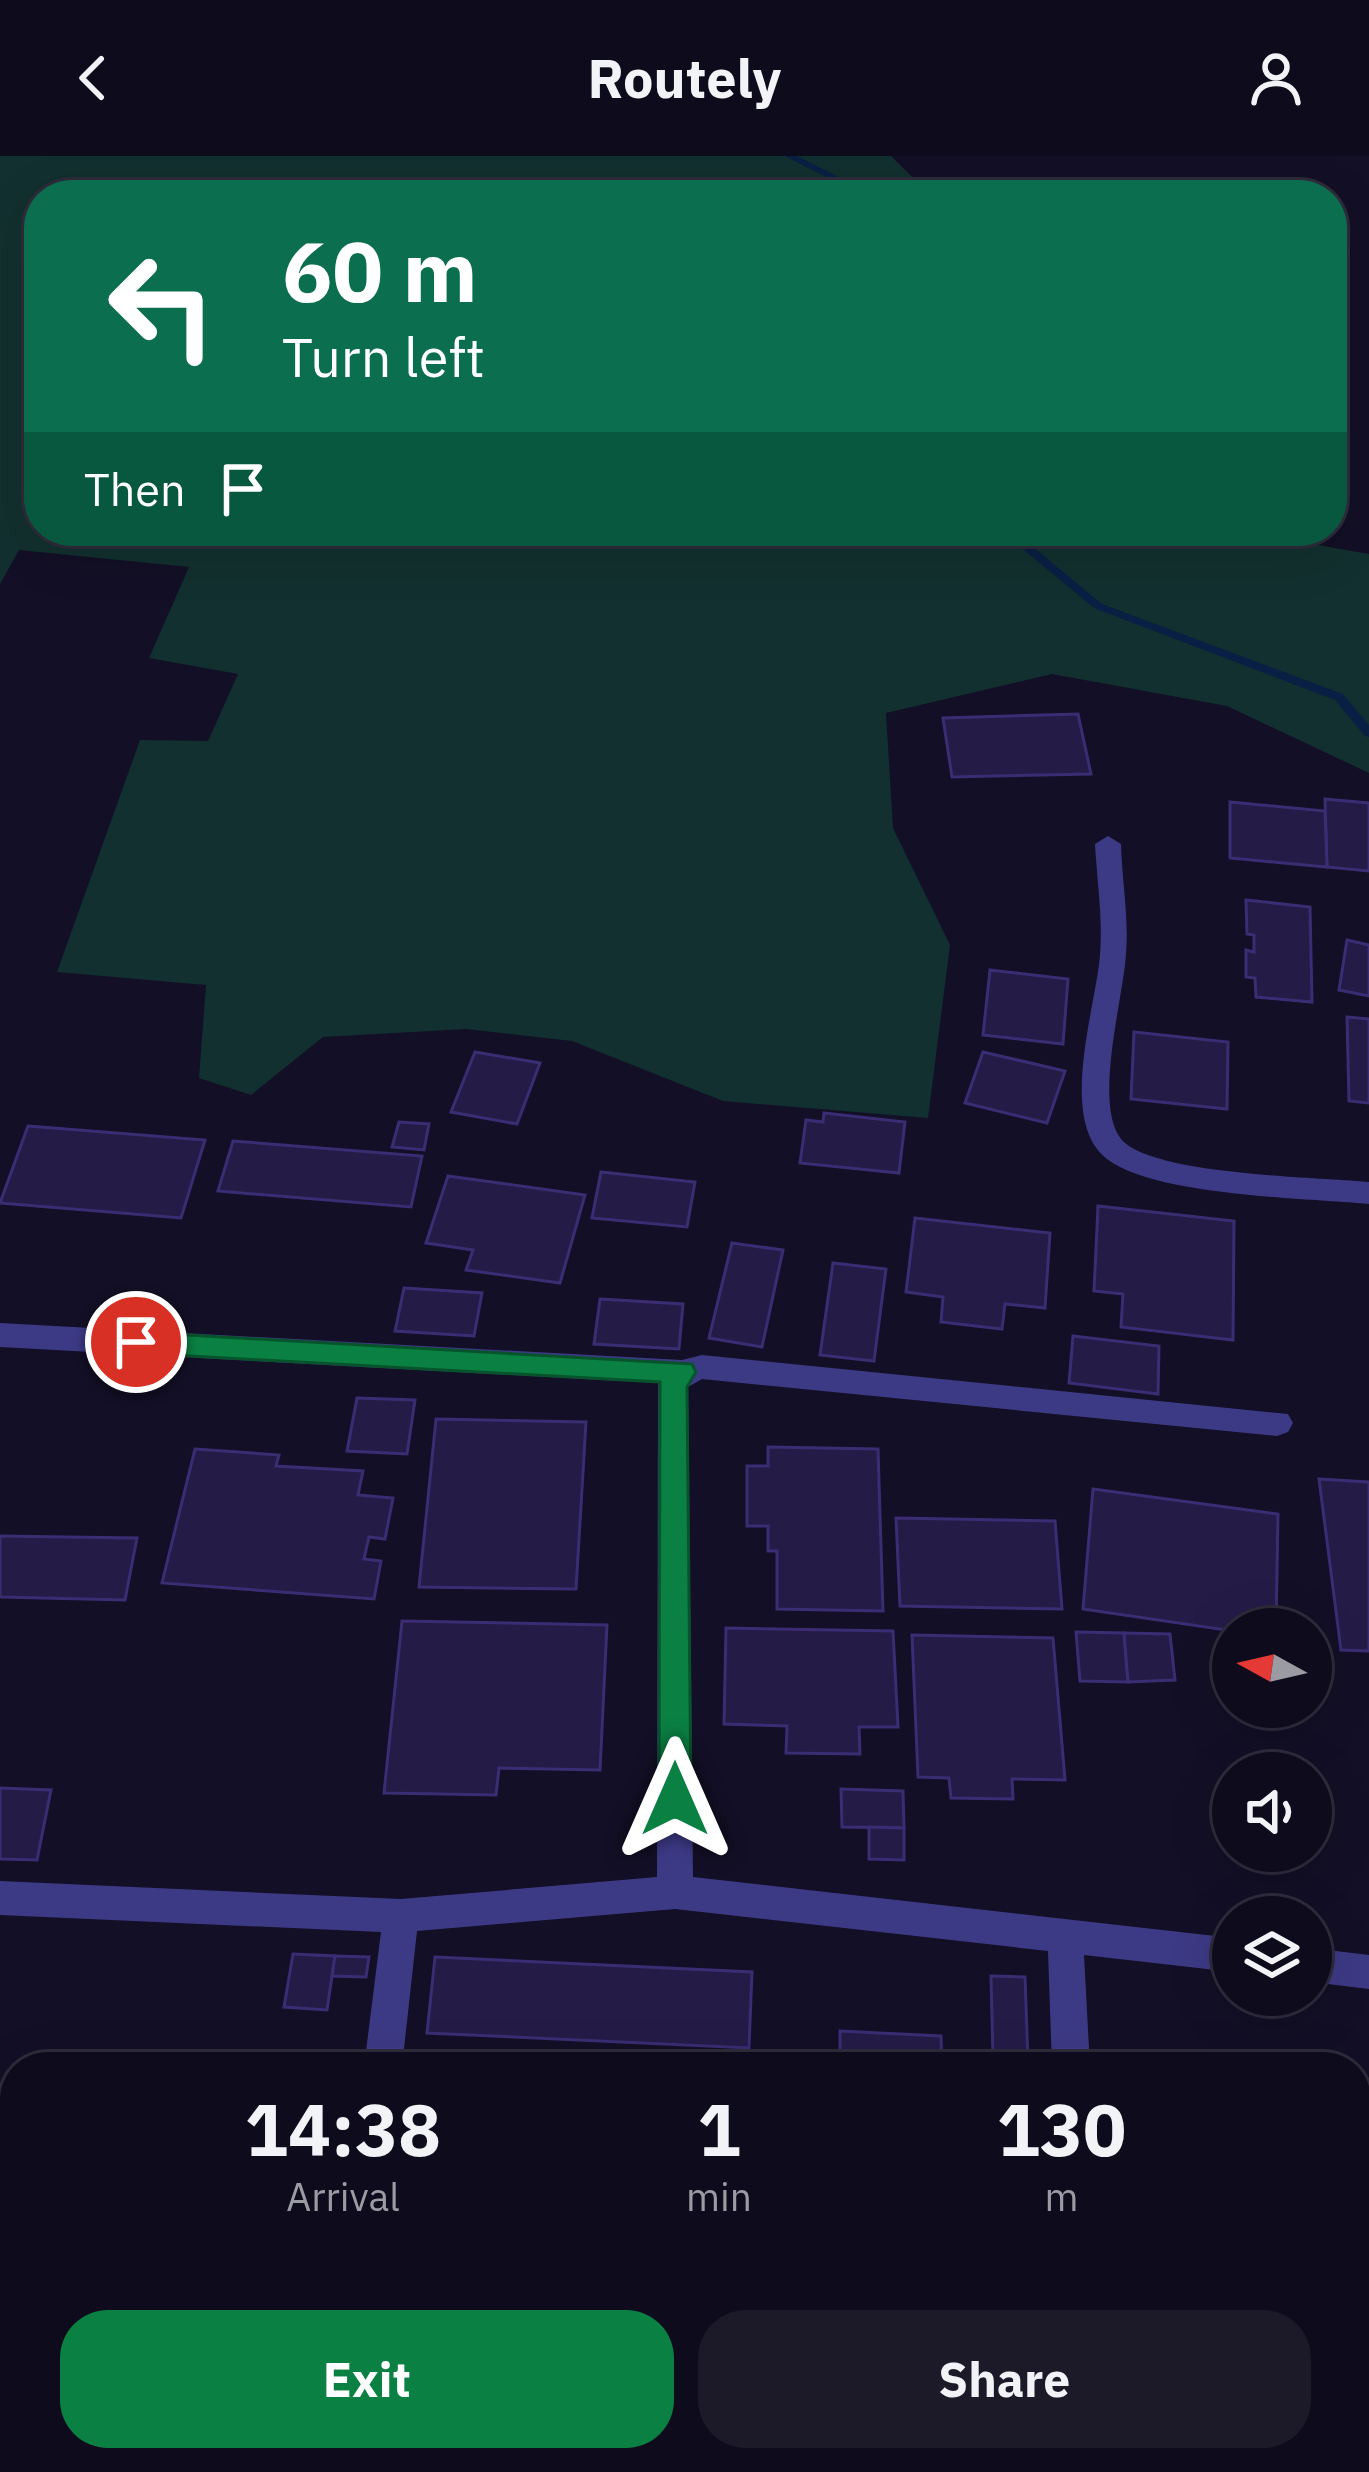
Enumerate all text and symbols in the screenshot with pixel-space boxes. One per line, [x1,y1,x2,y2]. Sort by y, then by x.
text: Routely [588,43,781,113]
icon: back [60,45,126,111]
icon: person [1243,45,1309,111]
text: 60 m [282,216,478,325]
icon: left [84,228,240,384]
text: Turn left [282,322,485,392]
icon: arrive [210,456,276,522]
text: Then [84,460,186,518]
pin [85,1291,187,1393]
icon: arrive [103,1309,169,1375]
north arrow [1212,1608,1332,1728]
map controls [1212,1608,1332,2016]
position arrow [612,1736,738,1862]
button: sound [1212,1752,1332,1872]
button: layers [1212,1896,1332,2016]
text: 14:38 [245,2082,441,2176]
text: 1 [697,2082,741,2176]
text: 130 [997,2082,1126,2176]
text: Arrival [286,2171,400,2222]
text: min [686,2171,752,2222]
text: m [1044,2171,1079,2222]
button: Exit [60,2310,674,2448]
button: Share [698,2310,1311,2448]

